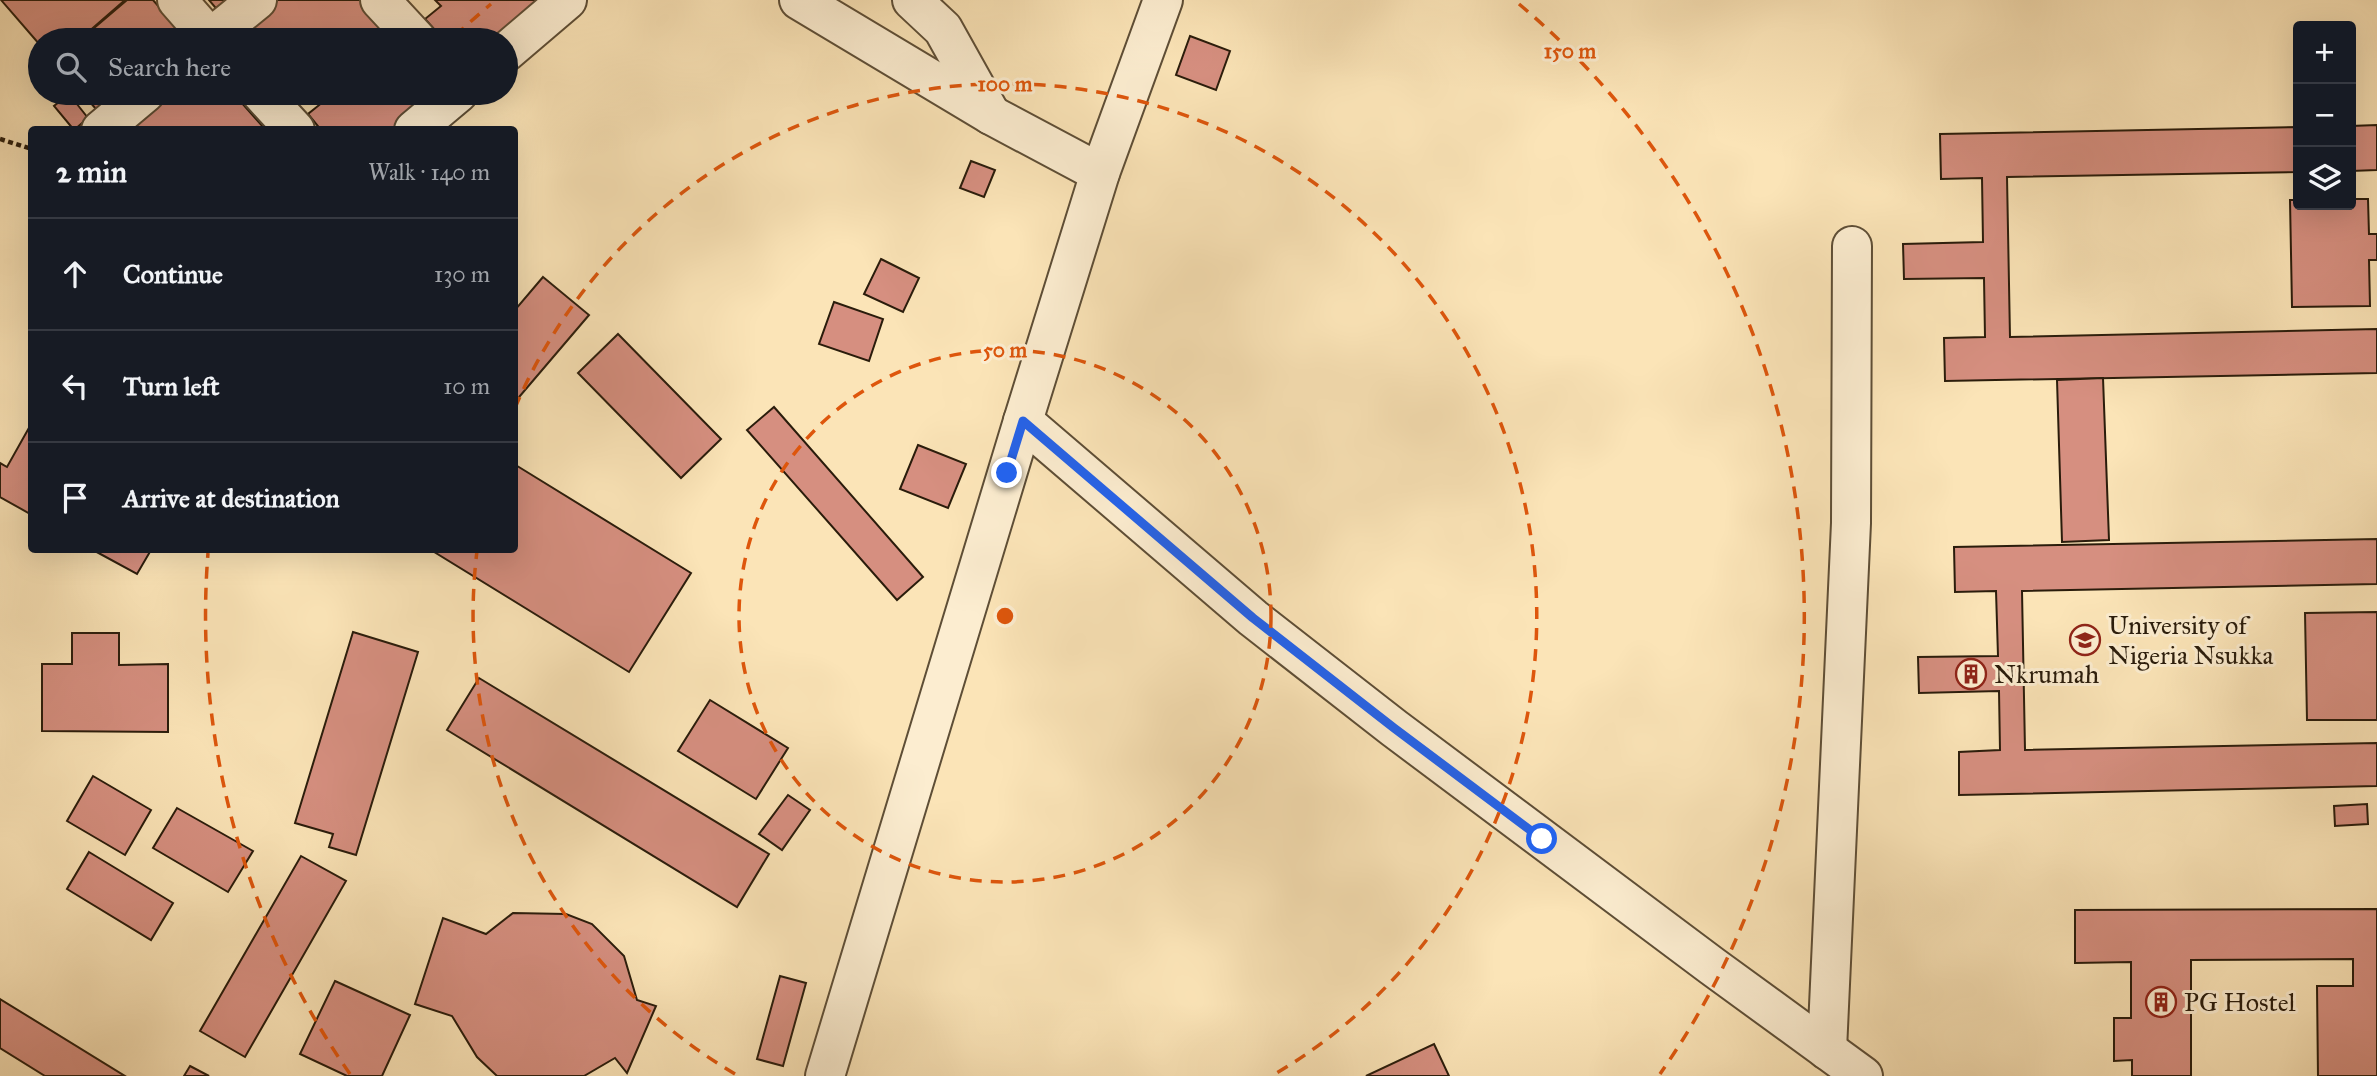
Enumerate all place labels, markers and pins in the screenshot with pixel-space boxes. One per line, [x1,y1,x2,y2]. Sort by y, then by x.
centre of rings [993,604,1017,628]
place label: University of Nigeria Nsukka [2108,609,2274,671]
school or university icon: University of Nigeria Nsukka [2068,623,2102,657]
building icon: Nkrumah [1954,657,1988,691]
place label: Nkrumah [1994,658,2100,690]
building icon: PG Hostel [2144,985,2178,1019]
place label: PG Hostel [2184,986,2296,1018]

